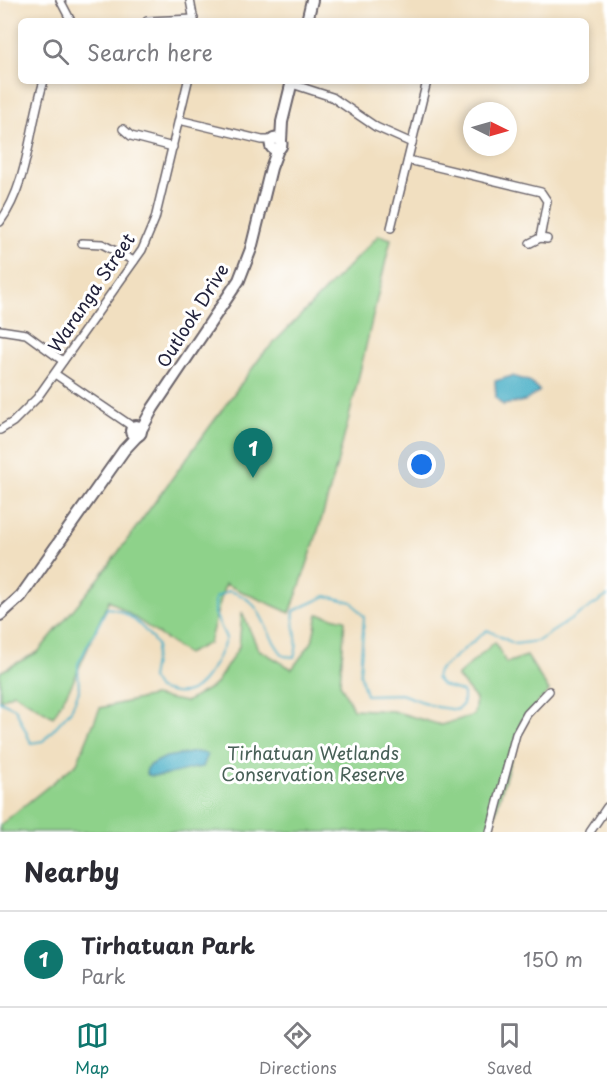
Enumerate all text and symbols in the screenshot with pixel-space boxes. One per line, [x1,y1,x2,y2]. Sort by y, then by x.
search box [18,18,589,84]
icon: search [39,35,72,68]
text: Search here [87,35,213,68]
north arrow [463,102,517,156]
street label: Waranga Street [41,227,141,357]
street label: Outlook Drive [149,258,235,373]
pin: 1 [234,428,272,478]
your location [407,450,436,479]
park label: Tirhatuan Wetlands Conservation Reserve [221,739,405,787]
text: Nearby [24,852,119,891]
text: Tirhatuan Park [81,928,255,961]
text: 1 [39,944,48,974]
text: 150 m [523,944,583,974]
text: Park [81,961,126,991]
tab: Map [75,1019,109,1079]
tab: Directions [259,1019,337,1079]
tab: Saved [487,1019,532,1079]

